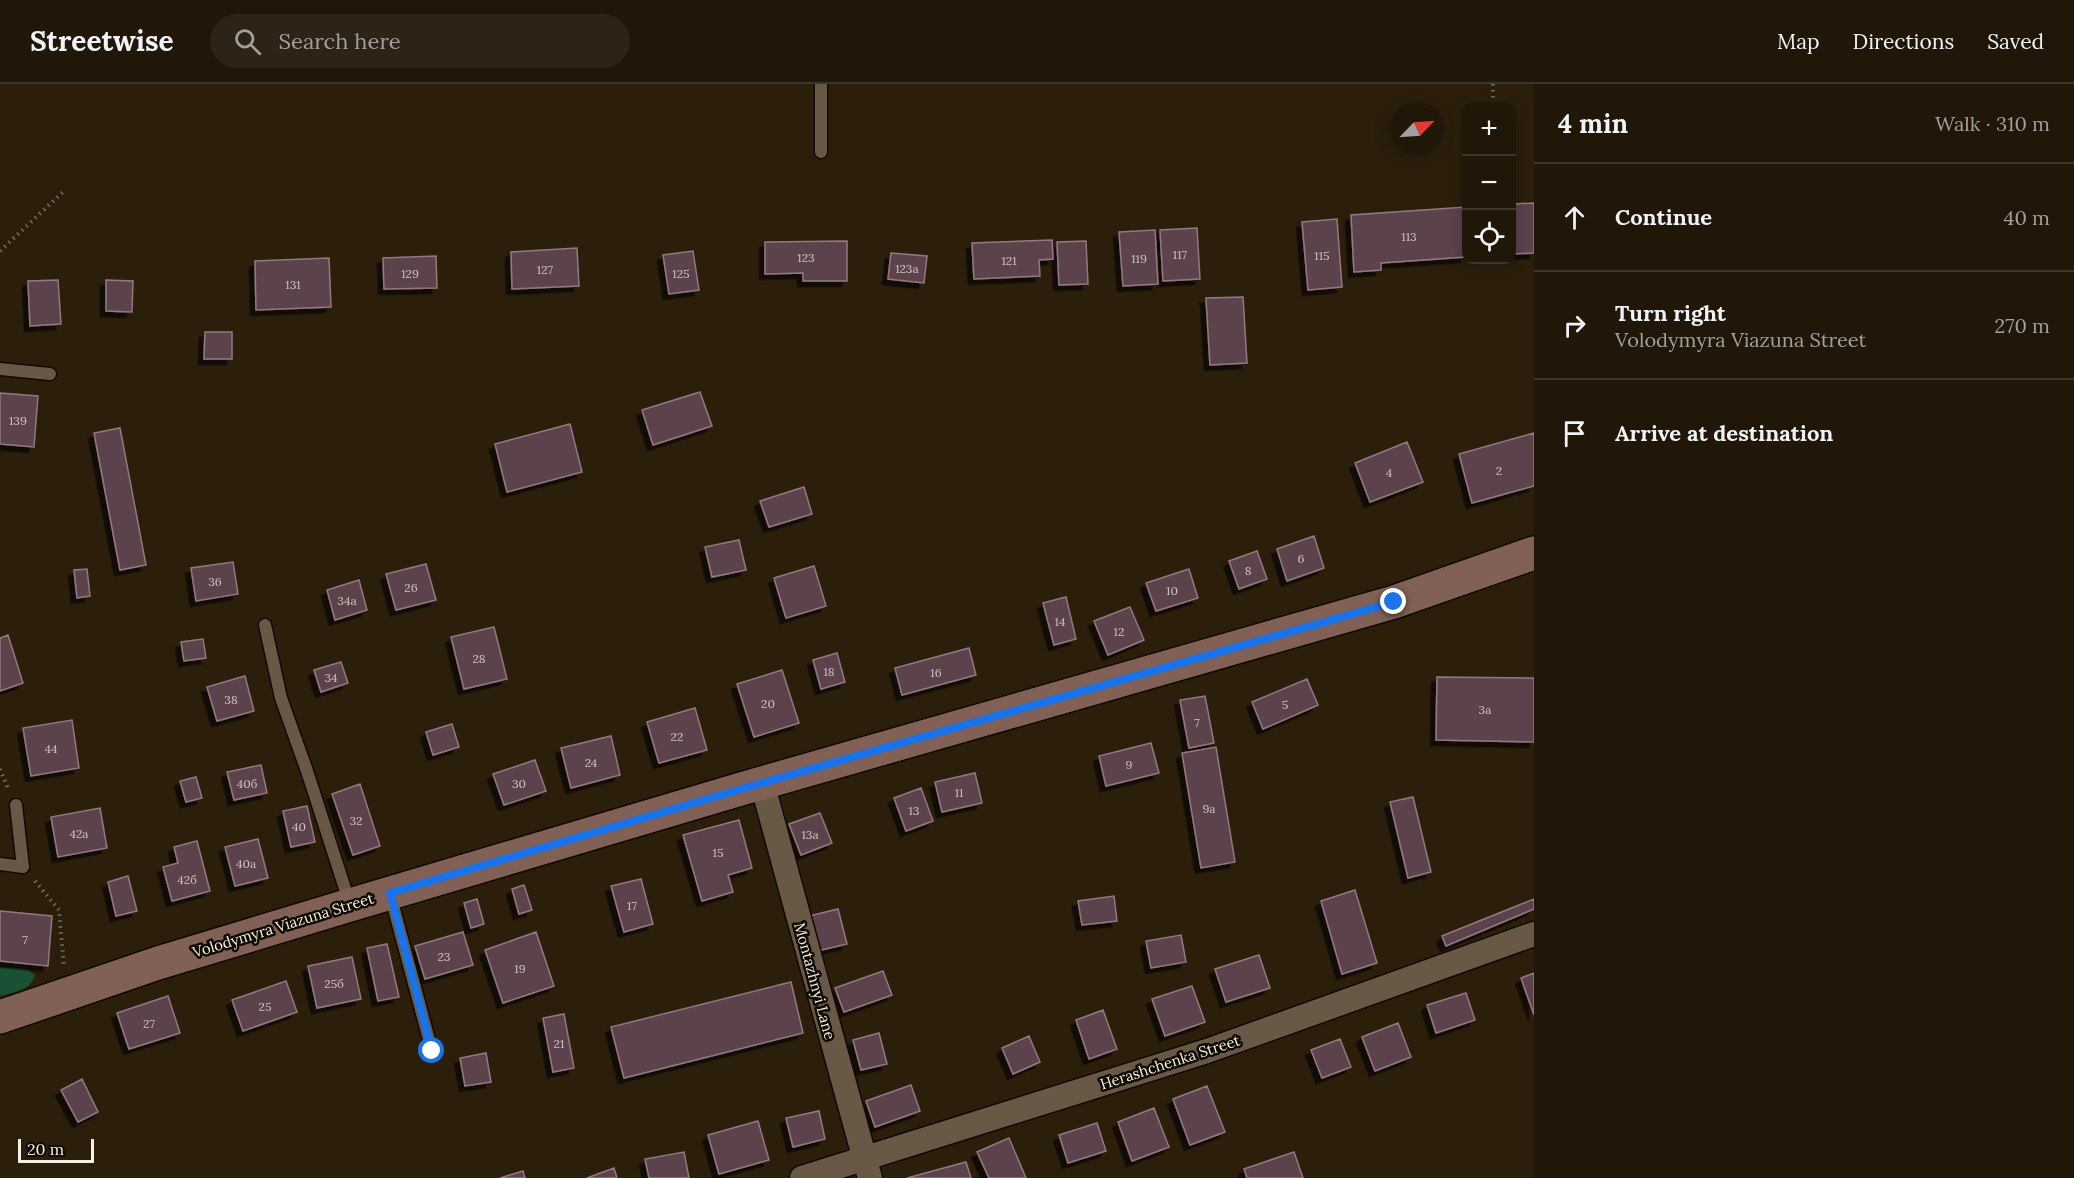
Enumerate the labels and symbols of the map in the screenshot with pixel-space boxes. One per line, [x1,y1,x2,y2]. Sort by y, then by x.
north arrow [1390,102,1444,156]
house number: 113 [1401,229,1417,244]
house number: 117 [1173,247,1188,262]
house number: 115 [1314,248,1330,263]
house number: 123 [797,250,815,265]
house number: 119 [1131,251,1147,266]
house number: 121 [1001,253,1017,268]
house number: 123а [895,261,919,276]
house number: 127 [537,262,554,277]
house number: 129 [401,266,419,281]
house number: 125 [672,266,690,281]
house number: 131 [285,277,301,292]
house number: 139 [9,413,27,428]
house number: 2 [1496,463,1502,478]
house number: 4 [1386,465,1393,480]
house number: 6 [1298,551,1305,566]
house number: 8 [1245,563,1252,578]
house number: 36 [208,574,222,589]
house number: 26 [404,580,418,595]
house number: 10 [1166,583,1178,598]
route end [1380,588,1406,614]
house number: 34а [337,593,357,608]
house number: 14 [1055,614,1066,629]
house number: 12 [1114,624,1124,639]
house number: 28 [472,651,486,666]
house number: 18 [823,664,835,679]
house number: 16 [930,665,942,680]
house number: 34 [324,670,338,685]
house number: 38 [224,692,238,707]
house number: 20 [761,696,775,711]
house number: 5 [1282,697,1288,712]
house number: 3а [1479,702,1491,717]
house number: 7 [1194,715,1200,730]
house number: 22 [671,729,683,744]
house number: 44 [44,741,58,756]
house number: 24 [585,755,598,770]
house number: 9 [1126,757,1133,772]
house number: 40б [237,776,258,791]
house number: 30 [512,776,526,791]
house number: 11 [955,785,963,800]
house number: 9а [1202,801,1216,816]
house number: 13 [908,803,920,818]
house number: 32 [349,813,363,828]
house number: 40 [292,819,306,834]
house number: 42а [69,826,89,841]
house number: 13а [801,827,819,842]
house number: 15 [713,845,723,860]
house number: 40а [236,856,256,871]
house number: 42б [177,872,197,887]
street label: Volodymyra Viazuna Street [189,888,376,962]
house number: 17 [627,898,637,913]
street label: Montazhnyi Lane [790,920,840,1042]
house number: 7 [22,932,28,947]
house number: 23 [438,949,451,964]
house number: 19 [514,961,526,976]
house number: 25б [324,976,344,991]
house number: 25 [259,999,271,1014]
house number: 27 [143,1016,155,1031]
street label: Herashchenka Street [1098,1030,1243,1094]
house number: 21 [554,1036,564,1051]
route start [418,1037,444,1063]
scale bar [18,1136,94,1164]

